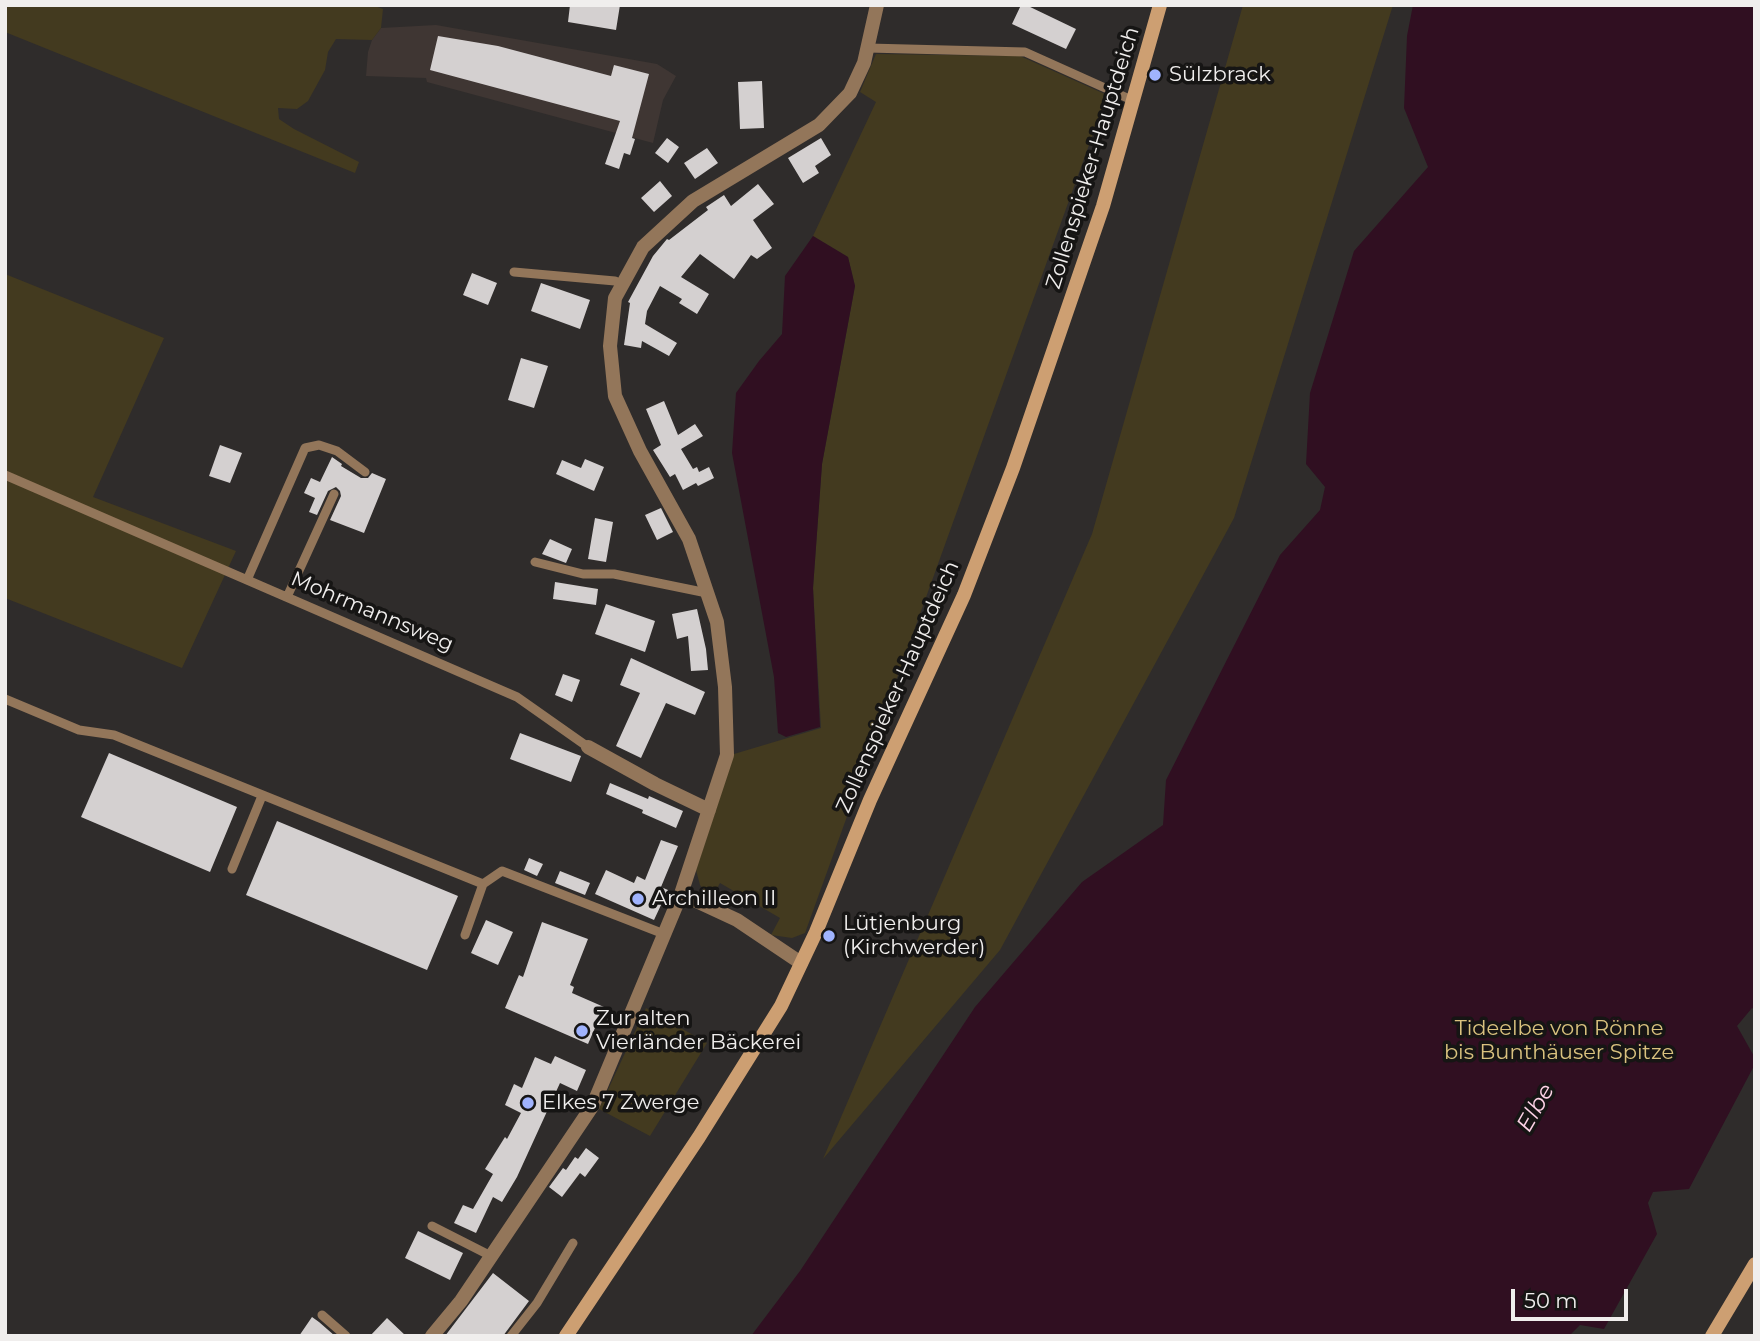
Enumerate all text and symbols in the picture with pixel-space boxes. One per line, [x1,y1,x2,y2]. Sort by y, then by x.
street label: Zollenspieker-Hauptdeich [1041,24,1145,292]
place label: Sülzbrack [1169,62,1271,88]
marker: Sülzbrack [1147,67,1163,83]
street label: Zollenspieker-Hauptdeich [831,557,965,817]
street label: Mohrmannsweg [287,566,457,658]
place label: Archilleon II [652,886,776,912]
marker: Archilleon II [630,891,646,907]
place label: Lütjenburg (Kirchwerder) [843,911,985,961]
marker: Lütjenburg (Kirchwerder) [821,928,837,944]
place label: Zur alten Vierländer Bäckerei [596,1006,801,1056]
park label: Tideelbe von Rönne bis Bunthäuser Spitze [1444,1016,1674,1066]
marker: Zur alten Vierländer Bäckerei [574,1023,590,1039]
water label: Elbe [1511,1079,1561,1137]
place label: Elkes 7 Zwerge [542,1090,700,1116]
marker: Elkes 7 Zwerge [520,1095,536,1111]
scale bar [1515,1274,1632,1318]
text: 50 m [1524,1288,1578,1313]

